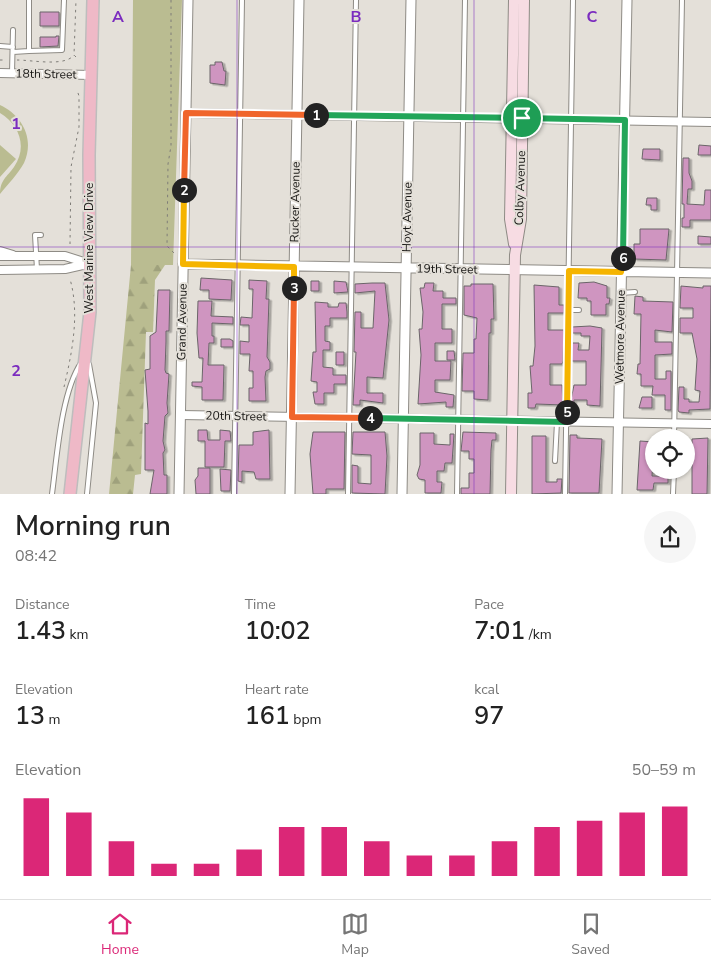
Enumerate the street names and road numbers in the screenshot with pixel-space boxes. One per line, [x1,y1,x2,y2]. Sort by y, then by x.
street label: 18th Street [15,65,78,83]
street label: Colby Avenue [511,150,529,226]
street label: Rucker Avenue [286,161,304,243]
street label: Hoyt Avenue [398,182,416,252]
street label: West Marine View Drive [81,183,97,313]
street label: 19th Street [416,260,479,278]
street label: Grand Avenue [173,283,191,361]
street label: Wetmore Avenue [611,290,629,384]
street label: 20th Street [205,407,268,425]

